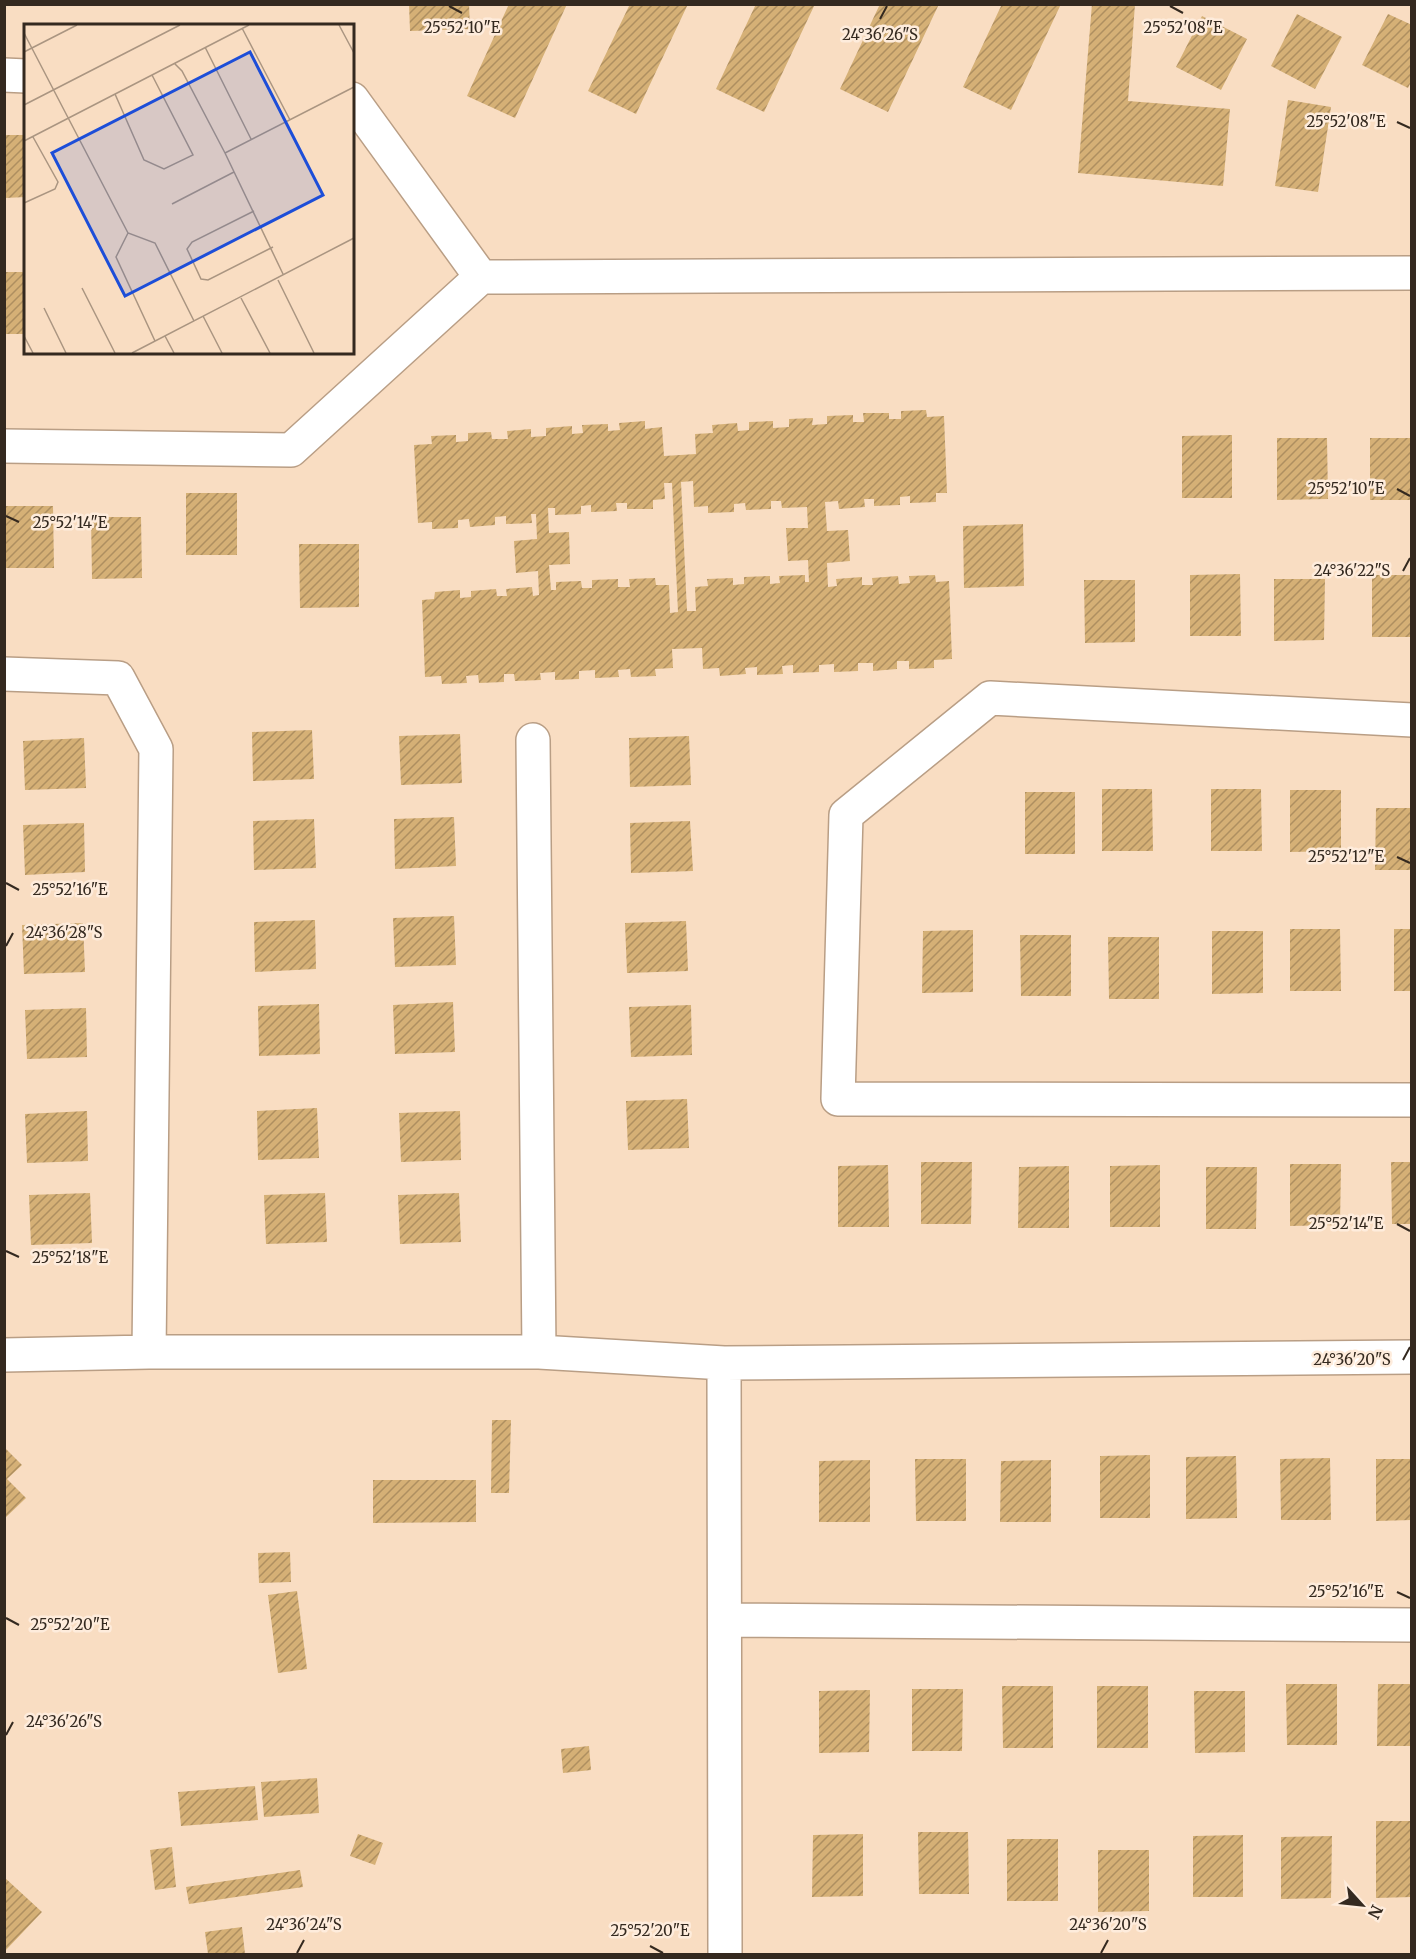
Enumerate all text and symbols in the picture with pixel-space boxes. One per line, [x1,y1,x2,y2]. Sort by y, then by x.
text: 25°52'10"E [424,18,501,37]
text: 25°52'08"E [1144,18,1223,37]
inset map [24,24,354,354]
text: 24°36'26"S [842,25,918,44]
text: 25°52'08"E [1307,112,1386,131]
text: 25°52'10"E [1308,479,1385,498]
text: 25°52'14"E [33,513,108,532]
text: 24°36'22"S [1314,561,1390,580]
text: 25°52'12"E [1308,847,1384,866]
text: 25°52'16"E [32,880,108,899]
text: 24°36'28"S [26,923,102,942]
text: 25°52'14"E [1309,1214,1384,1233]
text: 25°52'18"E [32,1248,108,1267]
text: 24°36'20"S [1313,1350,1391,1369]
text: 25°52'16"E [1308,1582,1384,1601]
text: 25°52'20"E [31,1615,110,1634]
text: 24°36'26"S [26,1712,102,1731]
north arrow [1332,1875,1392,1935]
text: N [1363,1902,1387,1922]
text: 24°36'24"S [266,1915,342,1934]
text: 24°36'20"S [1069,1915,1147,1934]
text: 25°52'20"E [611,1921,690,1940]

